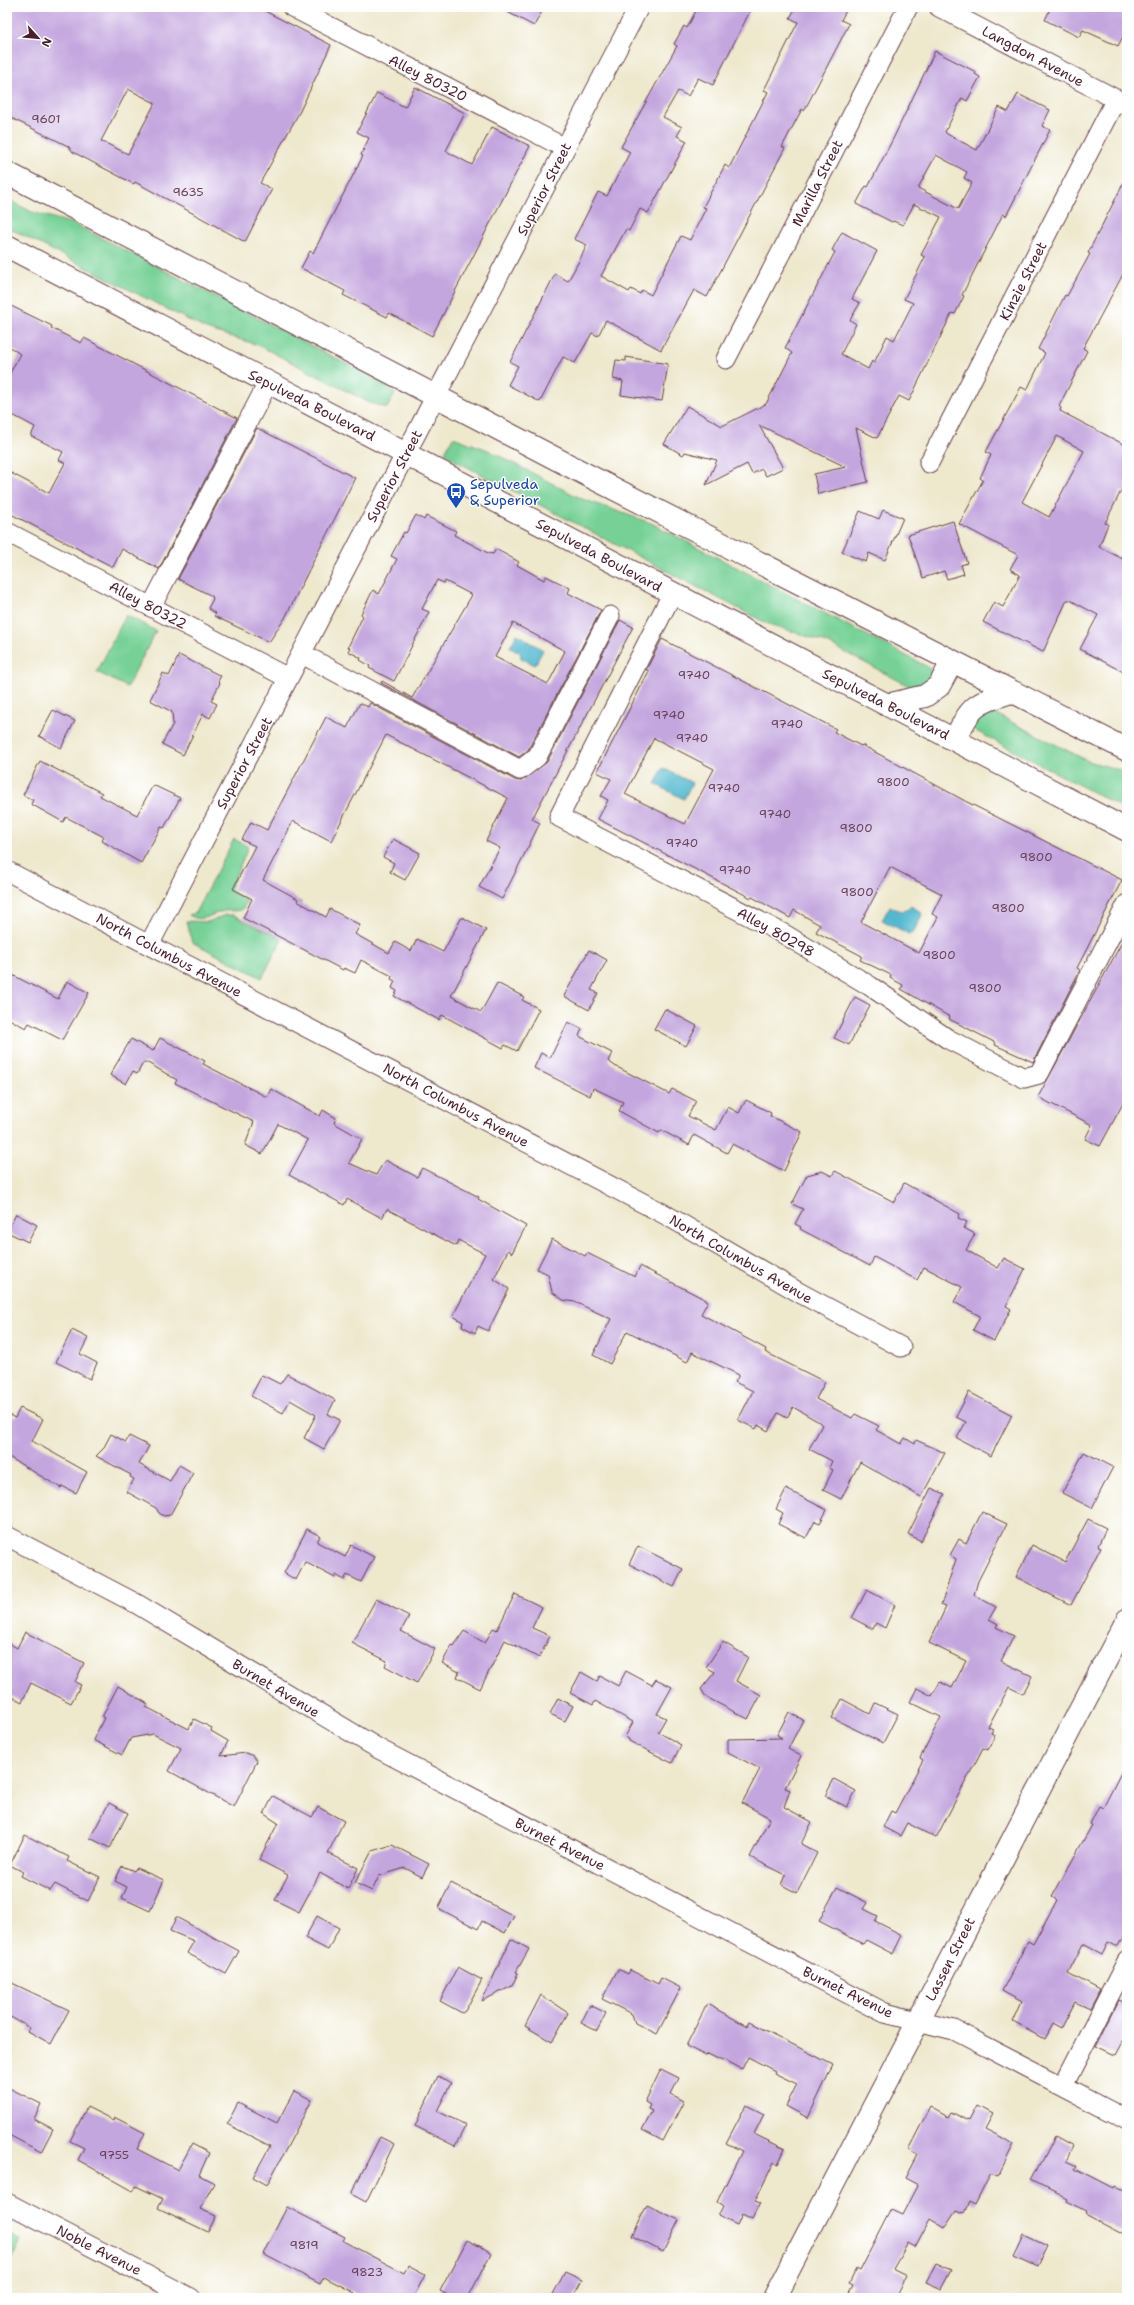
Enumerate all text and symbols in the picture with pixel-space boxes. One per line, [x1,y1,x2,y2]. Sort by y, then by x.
north arrow [18,18,58,58]
street label: Langdon Avenue [979,22,1087,91]
text: N [38,35,55,50]
street label: Alley 80320 [386,51,470,105]
house number: 9601 [31,111,61,127]
street label: Marilla Street [787,137,847,229]
street label: Superior Street [513,140,575,238]
house number: 9635 [172,184,204,200]
street label: Kinzie Street [995,238,1051,324]
street label: Sepulveda Boulevard [245,365,379,445]
street label: Superior Street [362,427,426,525]
place label: Sepulveda & Superior [470,475,540,509]
bus stop icon: Sepulveda & Superior [445,481,467,509]
street label: Sepulveda Boulevard [533,514,665,596]
street label: Alley 80322 [106,577,190,633]
street label: Sepulveda Boulevard [819,664,953,744]
house number: 9740 [678,667,710,683]
house number: 9740 [653,707,685,723]
street label: Superior Street [212,714,276,812]
house number: 9740 [771,716,803,732]
house number: 9740 [676,730,708,746]
house number: 9800 [876,774,910,790]
house number: 9740 [708,780,740,796]
house number: 9740 [759,806,791,822]
house number: 9800 [839,820,873,836]
house number: 9740 [666,835,698,851]
house number: 9800 [1019,849,1053,865]
house number: 9740 [719,862,751,878]
house number: 9800 [840,884,874,900]
house number: 9800 [991,900,1025,916]
street label: Alley 80298 [734,903,818,961]
street label: North Columbus Avenue [93,909,245,1001]
house number: 9800 [922,947,956,963]
house number: 9800 [968,980,1002,996]
street label: North Columbus Avenue [380,1059,532,1151]
street label: North Columbus Avenue [666,1211,816,1307]
street label: Burnet Avenue [229,1655,323,1721]
street label: Burnet Avenue [512,1814,608,1874]
street label: Lassen Street [921,1914,979,2004]
street label: Burnet Avenue [800,1962,896,2022]
house number: 9755 [99,2147,129,2163]
street label: Noble Avenue [53,2221,145,2279]
house number: 9819 [289,2237,319,2253]
house number: 9823 [351,2264,383,2280]

